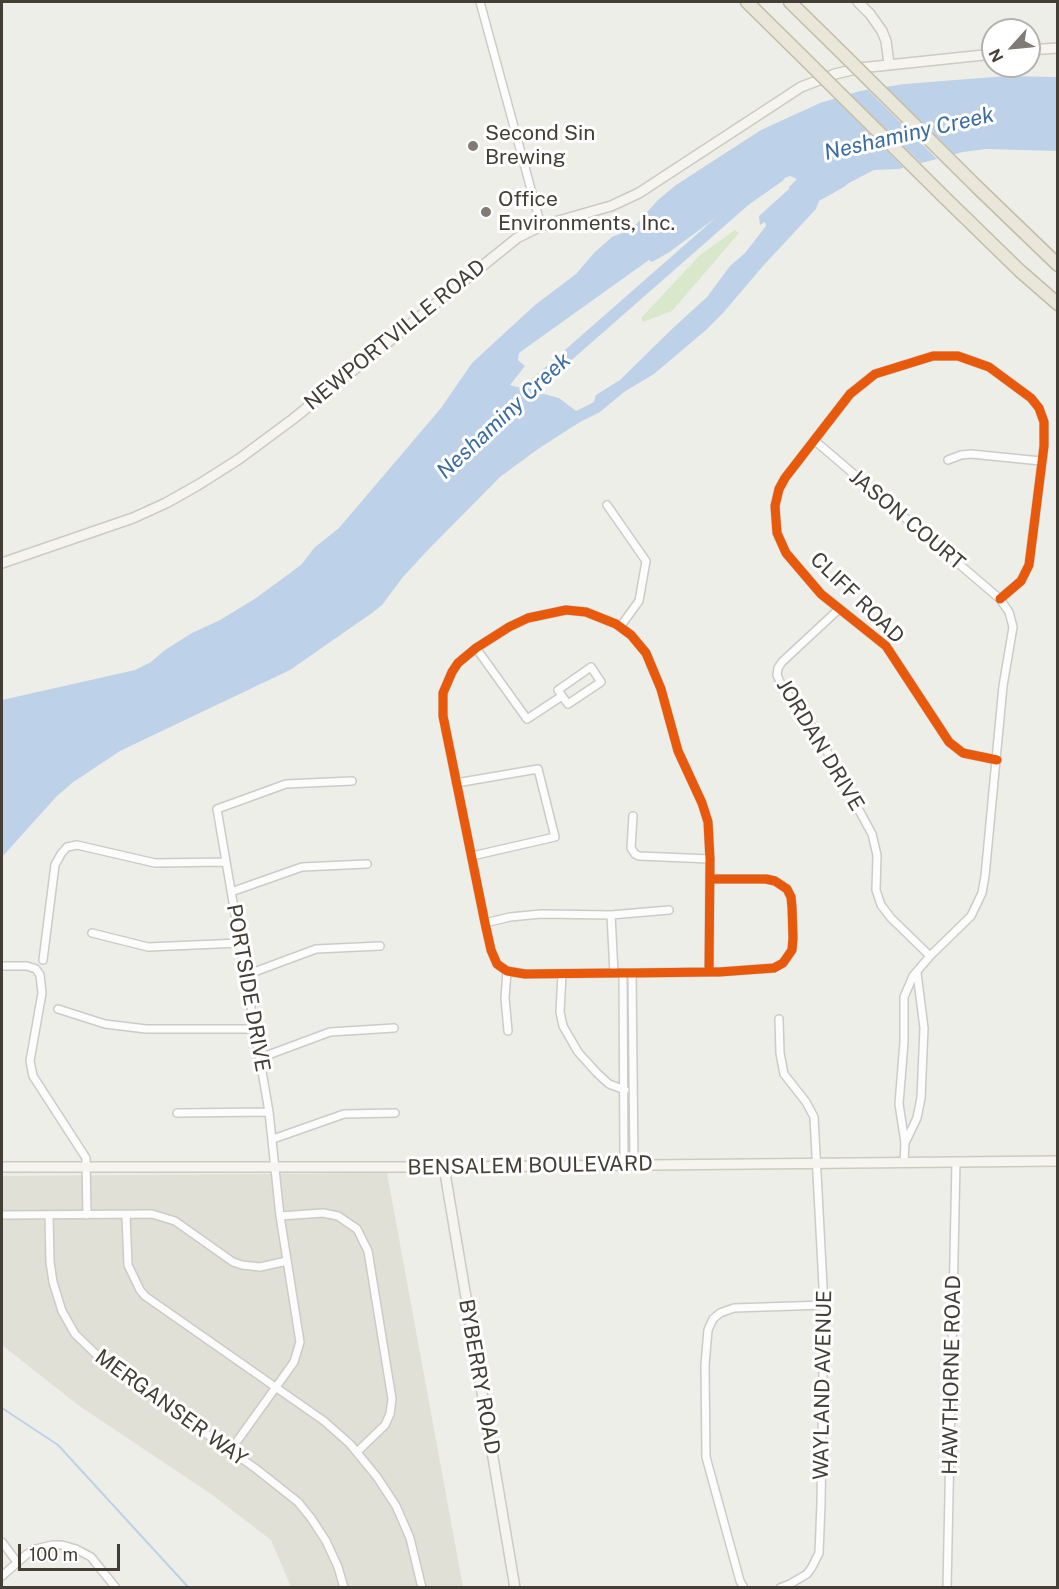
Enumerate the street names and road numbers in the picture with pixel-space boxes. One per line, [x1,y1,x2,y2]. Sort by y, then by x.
street label: NEWPORTVILLE ROAD [299,254,491,416]
street label: JASON COURT [844,464,970,576]
street label: CLIFF ROAD [805,547,909,649]
street label: JORDAN DRIVE [771,674,869,816]
street label: PORTSIDE DRIVE [221,902,275,1074]
street label: BENSALEM BOULEVARD [407,1151,653,1181]
street label: HAWTHORNE ROAD [938,1275,966,1475]
street label: WAYLAND AVENUE [809,1290,837,1480]
street label: BYBERRY ROAD [453,1297,505,1457]
street label: MERGANSER WAY [90,1344,252,1472]

